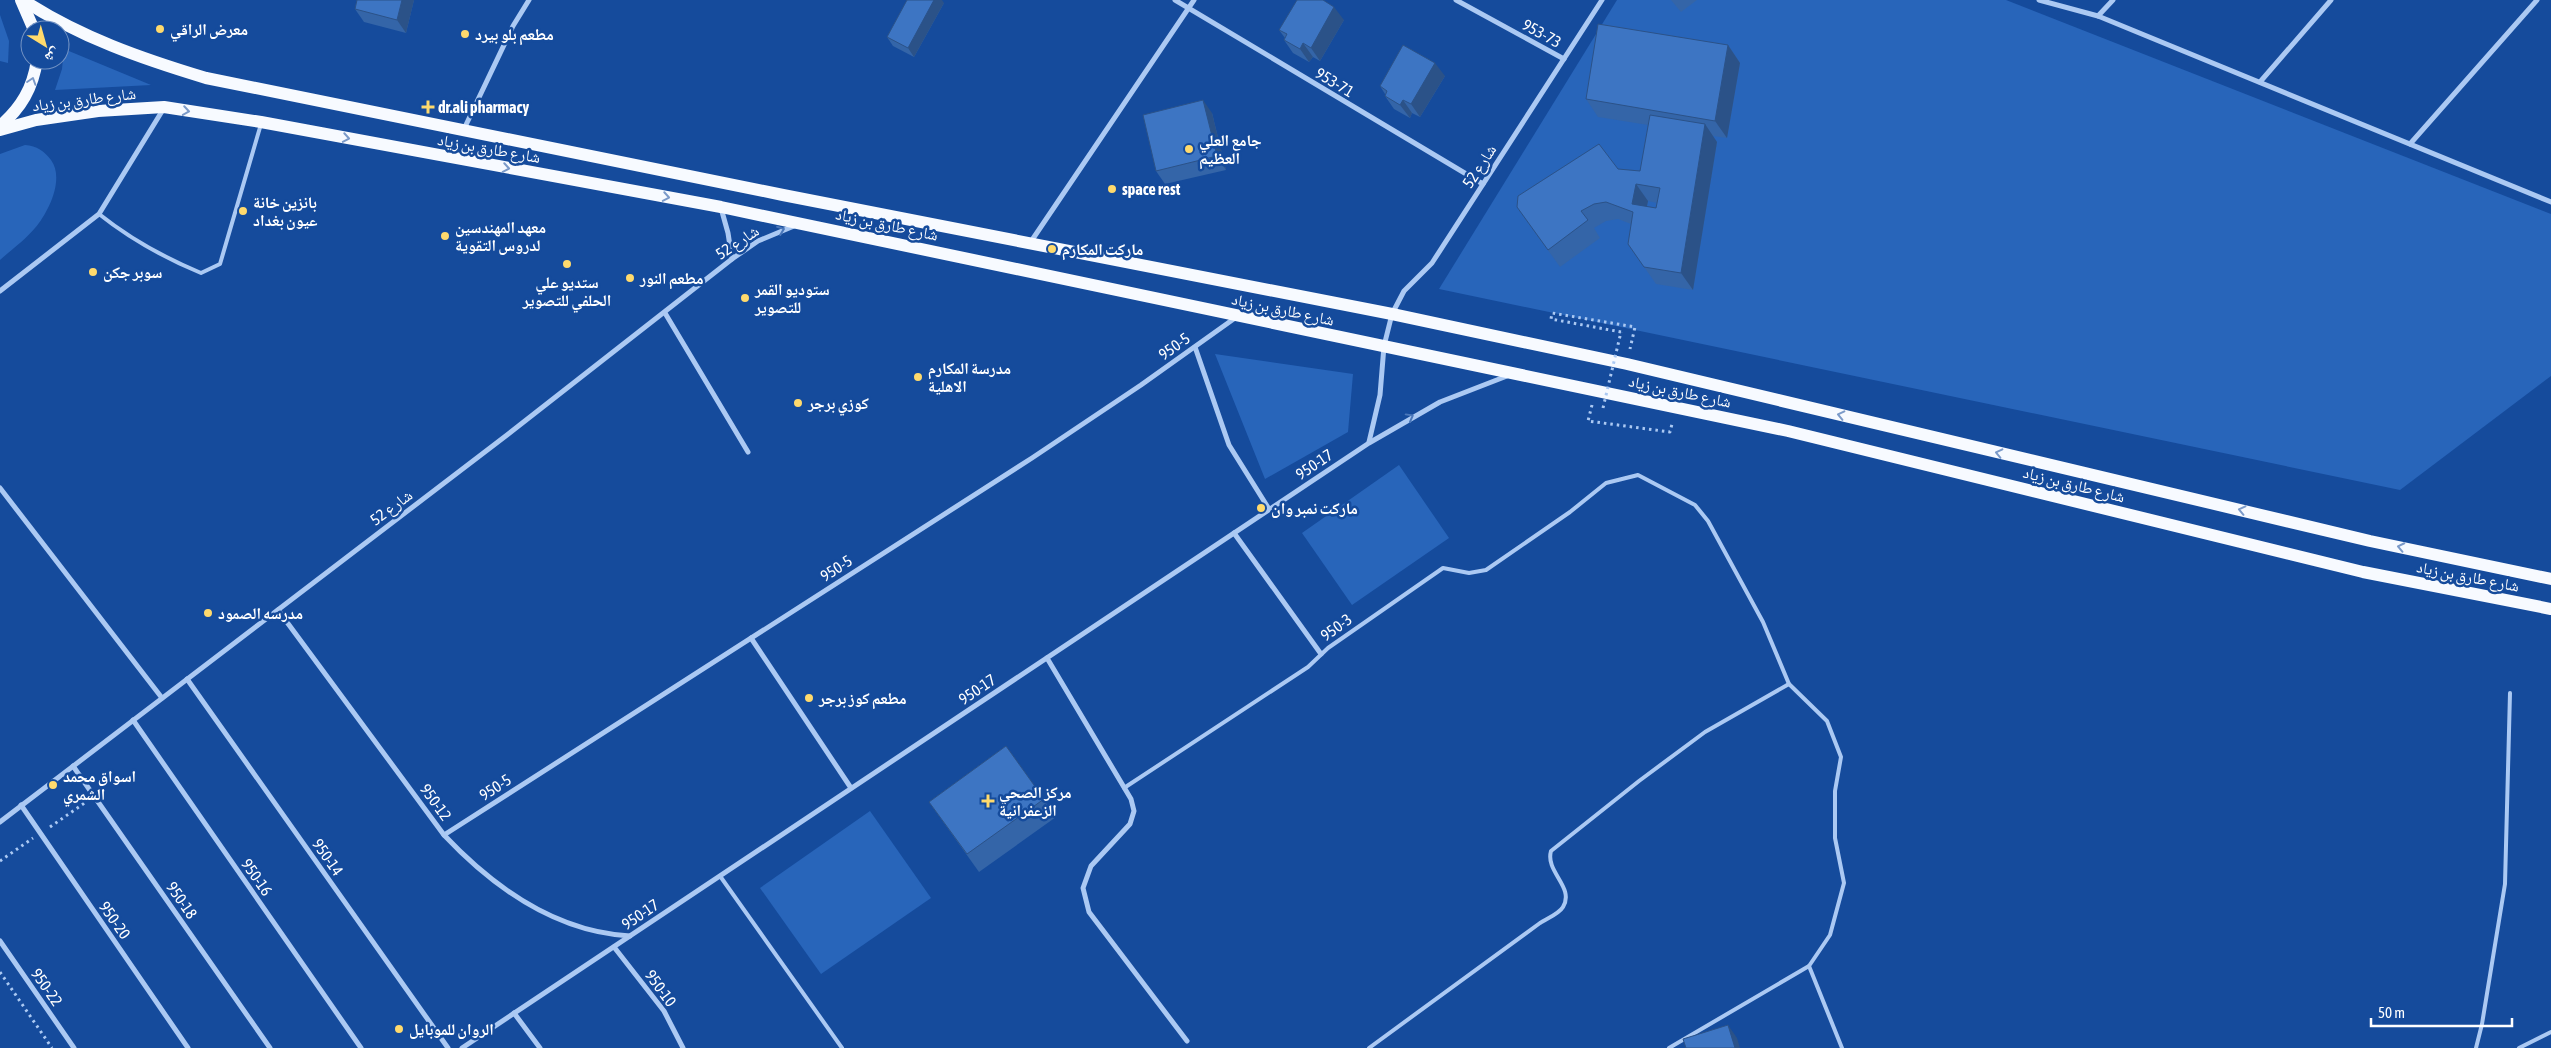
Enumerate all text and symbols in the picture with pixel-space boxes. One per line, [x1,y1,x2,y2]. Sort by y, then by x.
street label: 953-73 [1519,15,1565,51]
north arrow [20,20,70,70]
place label: معرض الراقي [170,20,248,42]
marker: معرض الراقي [154,23,166,35]
place label: مطعم بلو بيرد [475,25,554,46]
marker: مطعم بلو بيرد [459,28,471,40]
text: ش [41,44,64,66]
street label: 953-71 [1313,64,1357,100]
one-way arrow [27,77,37,85]
street label: شارع طارق بن زياد [31,84,137,116]
place label: dr.ali pharmacy [438,98,529,116]
marker: dr.ali pharmacy [422,101,434,113]
one-way arrow [182,105,191,115]
street label: شارع طارق بن زياد [436,130,542,168]
place label: جامع العلي العظيم [1199,131,1262,170]
one-way arrow [342,132,351,143]
street label: شارع 52 [1458,141,1501,192]
marker: جامع العلي العظيم [1183,143,1195,155]
one-way arrow [502,162,511,172]
place label: space rest [1122,180,1181,198]
marker: space rest [1106,183,1118,195]
one-way arrow [662,192,670,202]
place label: بانزين خانة عيون بغداد [253,193,318,230]
street label: شارع طارق بن زياد [834,204,940,246]
marker: بانزين خانة عيون بغداد [237,205,249,217]
place label: معهد المهندسين لدروس التقوية [455,218,546,255]
street label: شارع 52 [712,221,763,264]
one-way arrow [777,226,785,236]
marker: معهد المهندسين لدروس التقوية [439,230,451,242]
place label: ماركت المكارم [1062,240,1143,261]
marker: ماركت المكارم [1046,243,1058,255]
marker: ستديو علي الحلفي للتصوير [561,258,573,270]
place label: سوبر جكن [103,263,162,282]
marker: سوبر جكن [87,266,99,278]
place label: مطعم النور [639,269,704,290]
marker: مطعم النور [624,272,636,284]
place label: ستديو علي الحلفي للتصوير [522,273,611,313]
place label: ستوديو القمر للتصوير [754,280,830,316]
street label: شارع طارق بن زياد [1230,289,1336,331]
marker: ستوديو القمر للتصوير [739,292,751,304]
street label: 950-5 [1155,329,1193,363]
place label: مدرسة المكارم الاهلية [928,359,1011,395]
marker: مدرسة المكارم الاهلية [912,371,924,383]
street label: شارع طارق بن زياد [1627,371,1733,413]
place label: كوزي برجر [807,394,869,416]
marker: كوزي برجر [792,397,804,409]
one-way arrow [1836,410,1845,421]
one-way arrow [1405,414,1414,424]
street label: 950-17 [1292,445,1336,483]
one-way arrow [1994,448,2003,459]
street label: شارع طارق بن زياد [2021,463,2127,507]
street label: شارع 52 [367,485,417,530]
place label: ماركت نمبر وان [1271,499,1358,518]
marker: ماركت نمبر وان [1255,502,1267,514]
one-way arrow [2238,505,2247,516]
one-way arrow [2396,542,2405,553]
street label: 950-5 [817,551,855,585]
street label: شارع طارق بن زياد [2415,557,2521,597]
place label: مدرسه الصمود [218,604,303,622]
marker: مدرسه الصمود [202,607,214,619]
street label: 950-3 [1317,610,1355,644]
street label: 950-17 [955,670,999,708]
place label: مطعم كوز برجر [818,689,907,710]
marker: مطعم كوز برجر [803,692,815,704]
place label: اسواق محمد الشمري [63,767,136,807]
street label: 950-5 [476,770,514,804]
marker: اسواق محمد الشمري [47,779,59,791]
street label: 950-12 [417,780,455,824]
place label: مركز الصحي الزعفرانية [999,783,1072,819]
marker: مركز الصحي الزعفرانية [981,794,995,808]
street label: 950-14 [309,835,347,879]
street label: 950-16 [238,855,276,899]
street label: 950-18 [163,878,201,922]
street label: 950-17 [618,895,662,933]
street label: 950-20 [96,898,134,942]
street label: 950-22 [28,965,66,1009]
street label: 950-10 [642,966,680,1010]
scale bar [2371,996,2512,1028]
text: 50 m [2378,1004,2405,1021]
place label: الروان للموبايل [409,1020,494,1039]
marker: الروان للموبايل [393,1023,405,1035]

